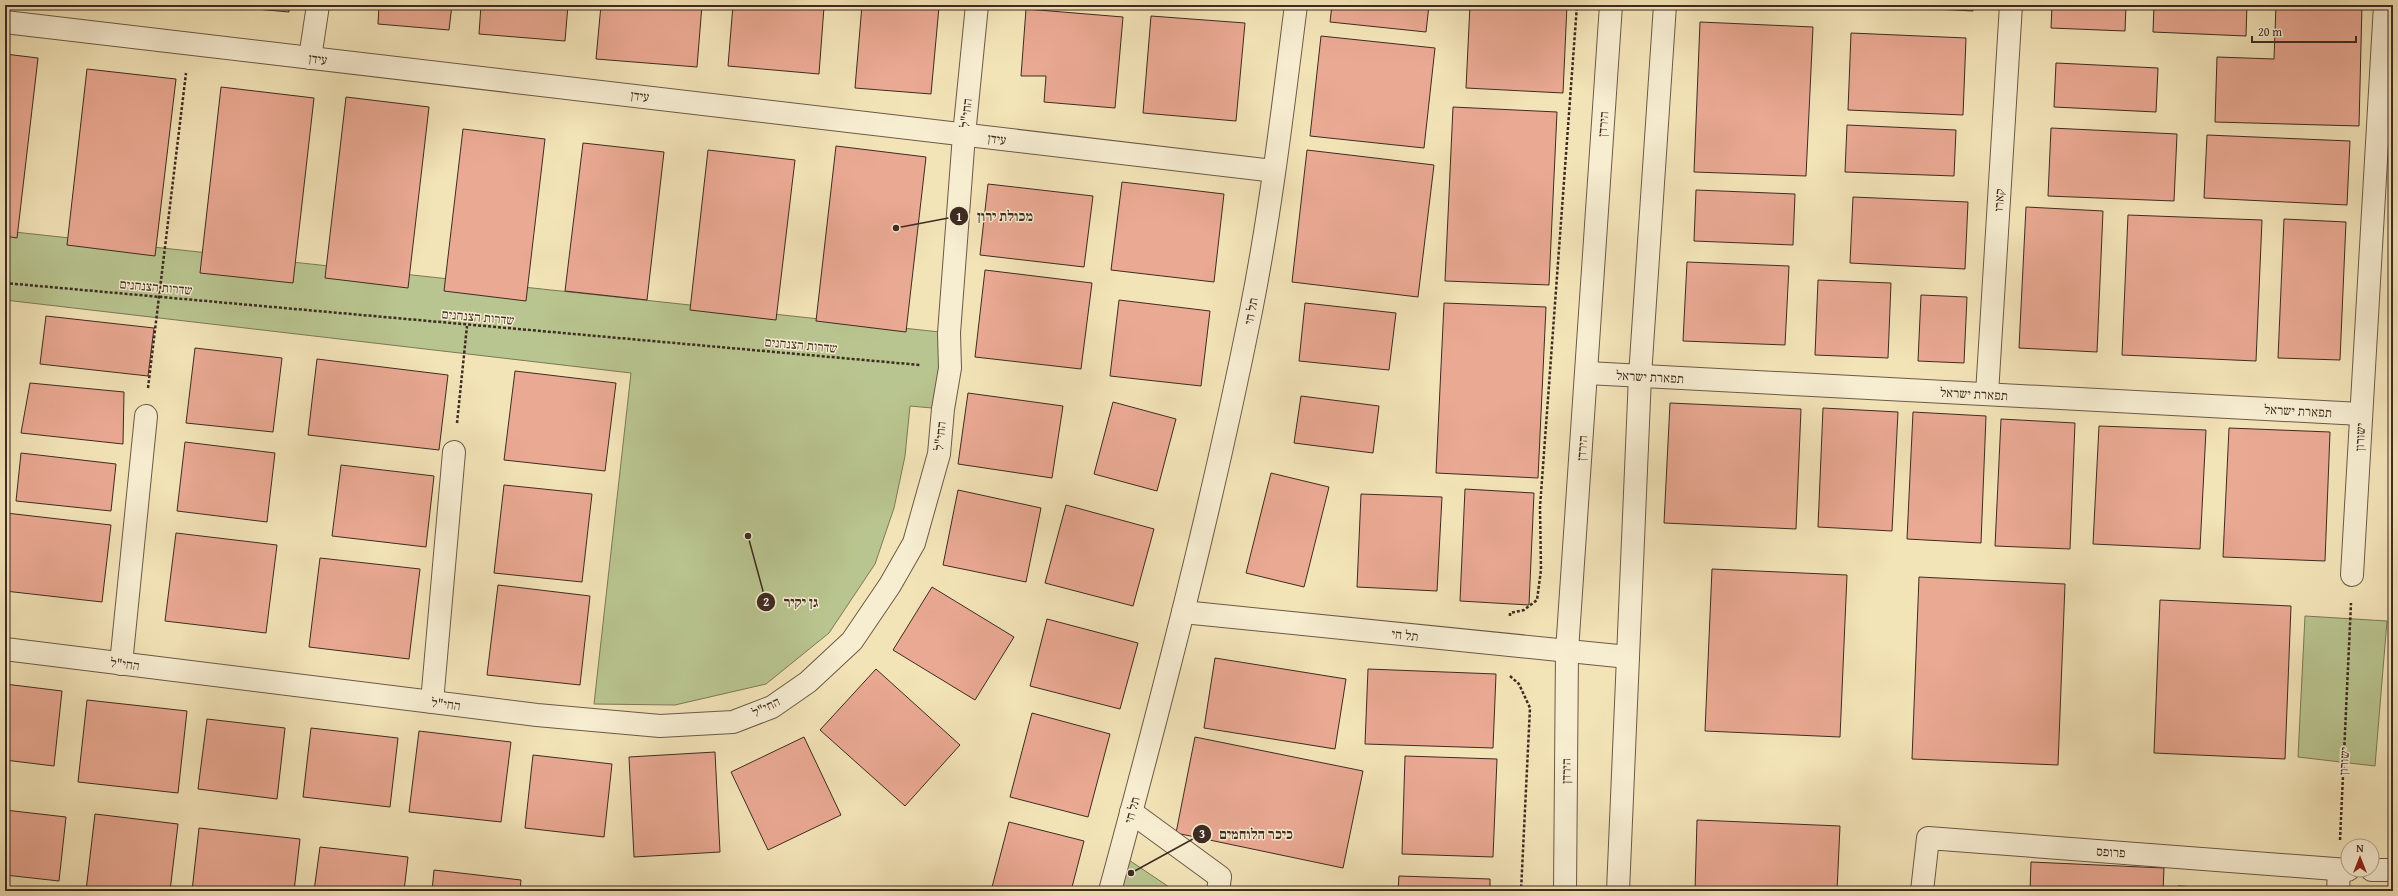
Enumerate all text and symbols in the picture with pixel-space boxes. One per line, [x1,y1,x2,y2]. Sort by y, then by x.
scale bar [2252,18,2356,44]
text: 20 m [2258,23,2282,40]
street label: עידן [308,48,328,70]
street label: עידן [630,85,650,107]
street label: החי"ל [955,97,977,129]
street label: הירדן [1593,111,1613,137]
street label: עידן [987,128,1007,150]
street label: קארו [1989,188,2009,212]
callout: מכולת ירון [949,203,1041,229]
text: מכולת ירון [977,206,1033,226]
text: 1 [956,208,962,225]
street label: שדרות הצנחנים [119,274,193,300]
street label: תל חי [1239,296,1263,326]
street label: שדרות הצנחנים [441,304,515,330]
street label: שדרות הצנחנים [764,332,838,358]
street label: תפארת ישראל [1615,366,1685,388]
street label: תפארת ישראל [1939,383,2009,405]
street label: תפארת ישראל [2263,400,2333,422]
street label: החי"ל [929,420,951,452]
street label: ישורון [2350,422,2370,451]
street label: הירדן [1572,435,1592,461]
callout: גן יקיר [756,589,827,615]
text: גן יקיר [784,592,818,612]
text: 2 [763,593,769,610]
street label: תל חי [1390,624,1420,646]
street label: החי"ל [109,653,141,675]
street label: החי"ל [749,692,784,722]
street label: החי"ל [430,693,462,715]
street label: ישורון [2334,746,2354,775]
street label: הירדן [1556,758,1576,784]
street label: תל חי [1119,794,1145,826]
callout: כיכר הלוחמים [1192,821,1301,847]
text: כיכר הלוחמים [1219,824,1293,844]
text: 3 [1199,825,1205,842]
north arrow [2340,838,2380,878]
text: N [2356,840,2364,856]
street label: פרופס [2096,841,2126,863]

